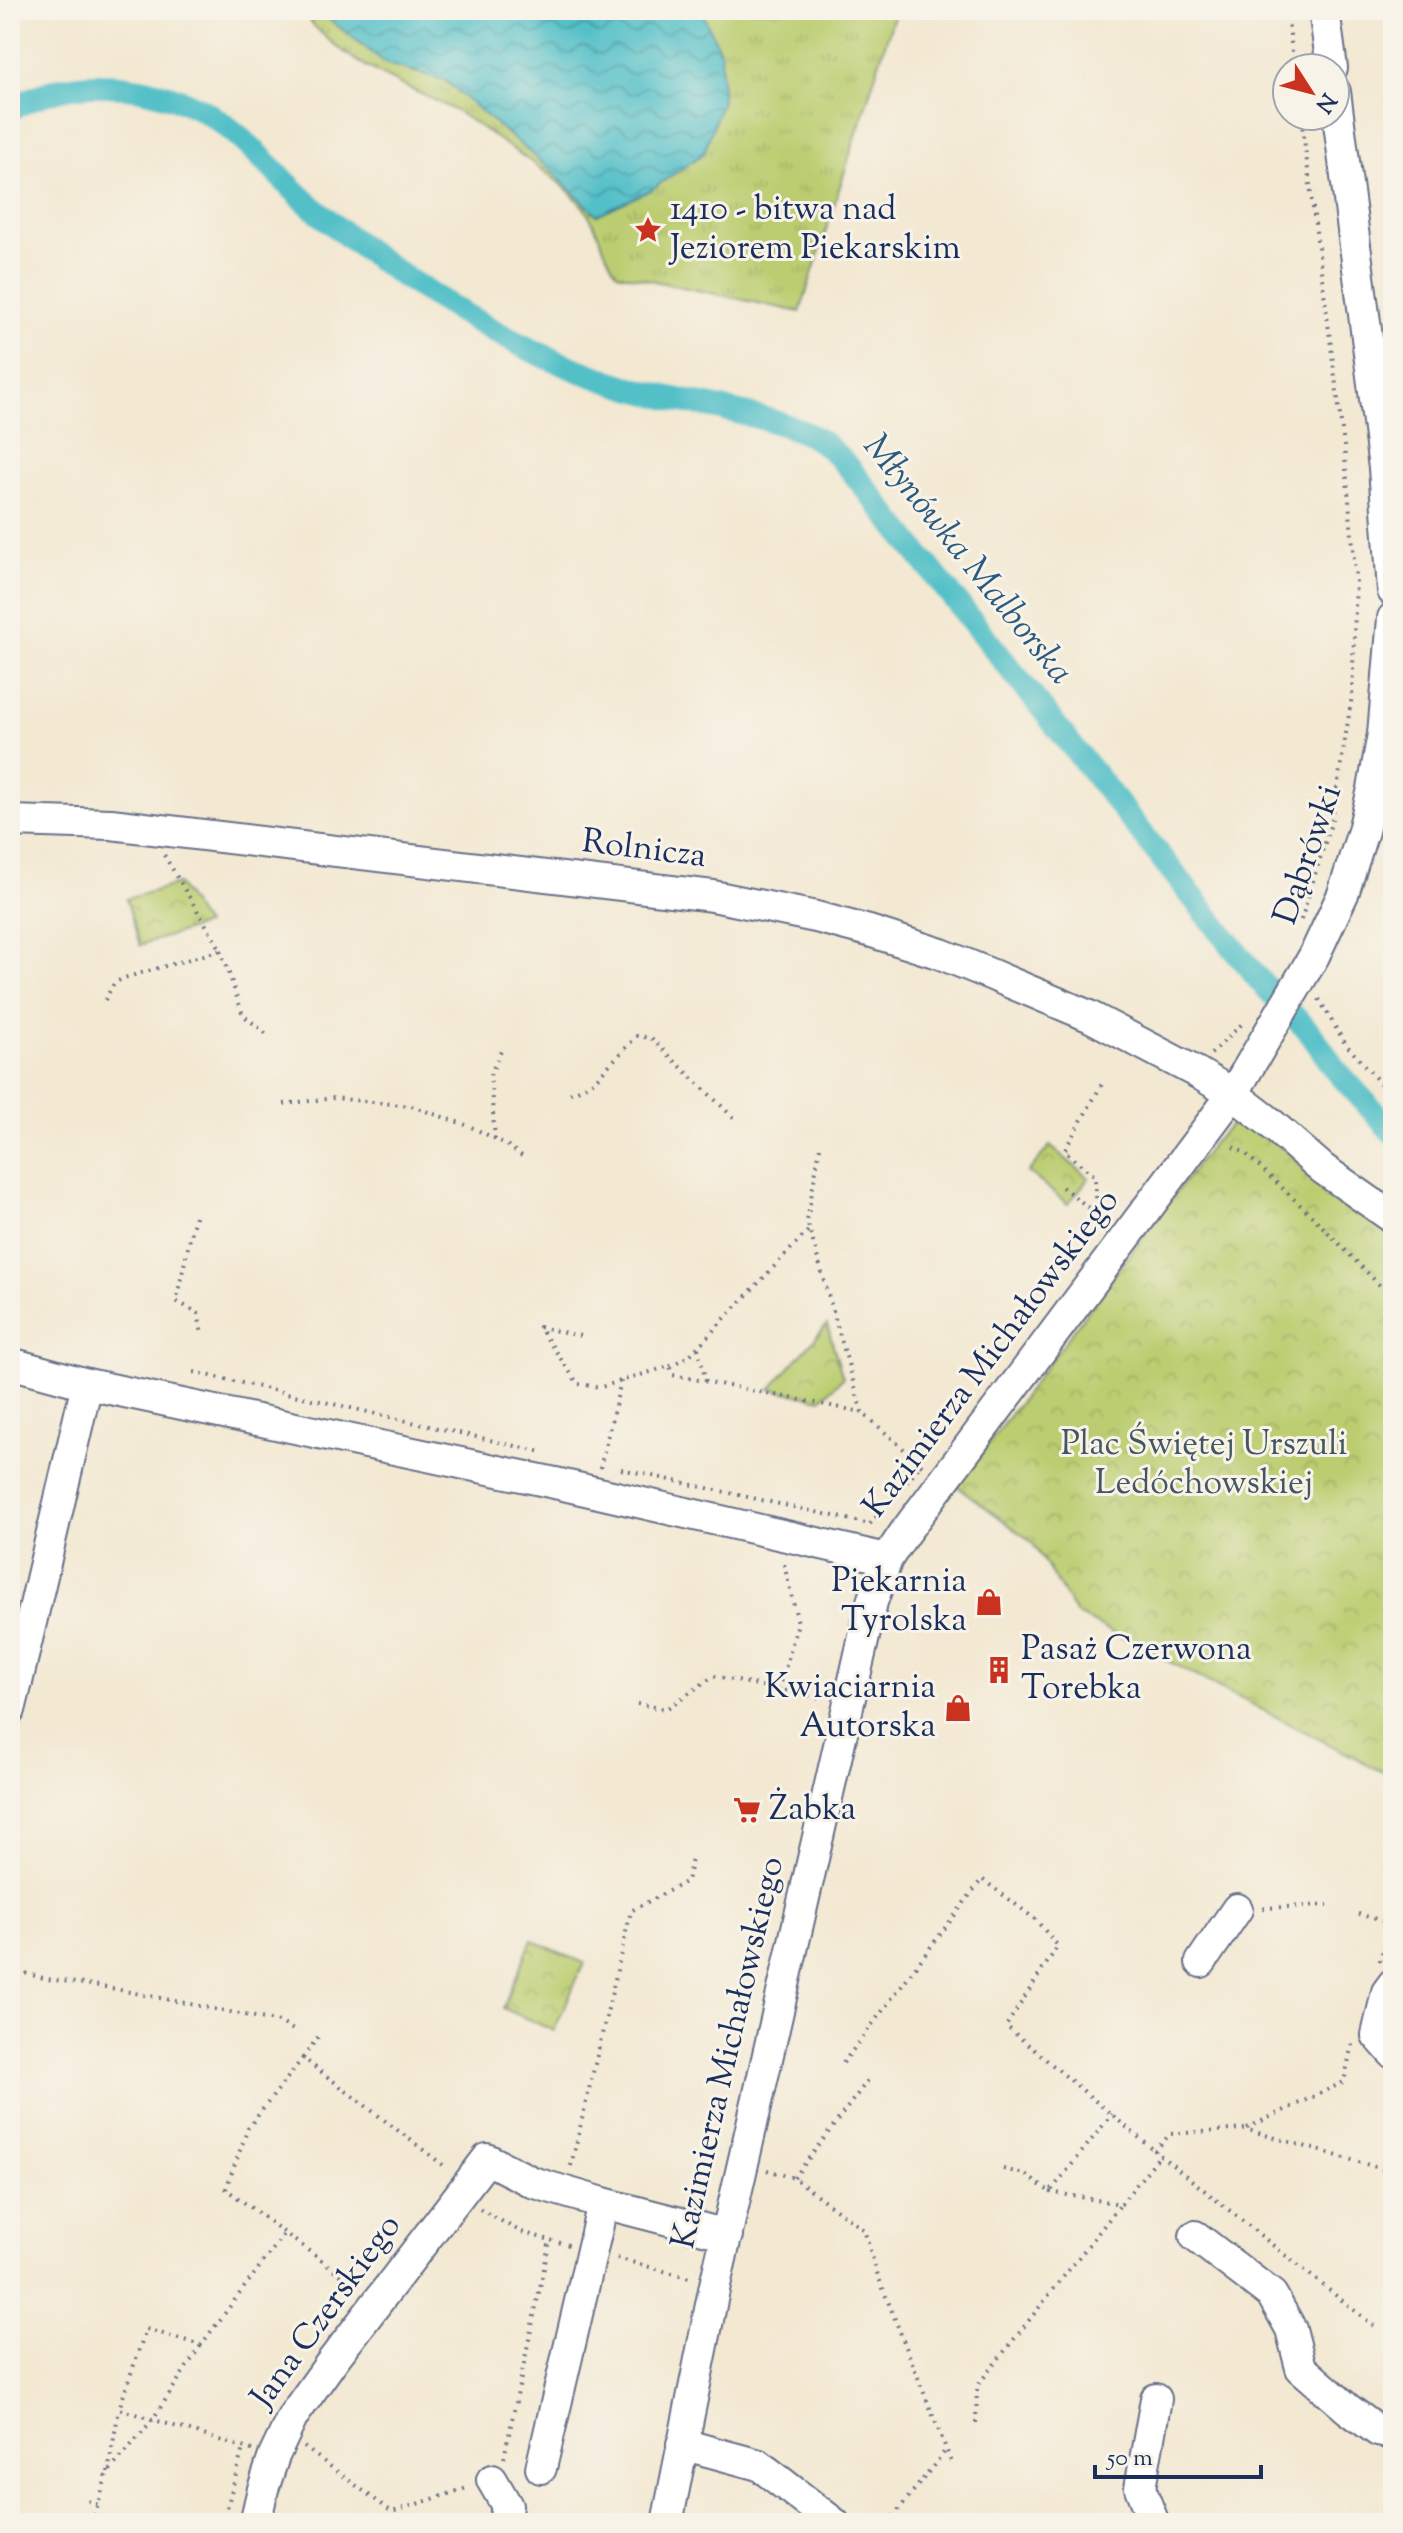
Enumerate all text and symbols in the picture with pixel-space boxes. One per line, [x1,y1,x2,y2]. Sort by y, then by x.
north arrow [1271,52,1351,132]
text: N [1306,85,1343,119]
place label: 1410 - bitwa nad Jeziorem Piekarskim [668,186,961,274]
place icon: 1410 - bitwa nad Jeziorem Piekarskim [633,215,663,245]
water label: Młynówka Malborska [849,423,1085,697]
street label: Dąbrówki [1262,779,1356,931]
street label: Rolnicza [579,818,709,882]
street label: Kazimierza Michałowskiego [852,1179,1132,1529]
park label: Plac Świętej Urszuli Ledóchowskiej [1061,1421,1347,1509]
place label: Piekarnia Tyrolska [831,1558,967,1646]
shop icon: Piekarnia Tyrolska [974,1587,1004,1617]
place label: Pasaż Czerwona Torebka [1021,1626,1252,1714]
building icon: Pasaż Czerwona Torebka [984,1655,1014,1685]
place label: Kwiaciarnia Autorska [765,1664,936,1752]
shop icon: Kwiaciarnia Autorska [943,1693,973,1723]
place label: Żabka [769,1786,856,1835]
supermarket icon: Żabka [732,1795,762,1825]
street label: Kazimierza Michałowskiego [660,1852,798,2254]
street label: Jana Czerskiego [239,2205,414,2421]
scale bar [1095,2429,1261,2479]
text: 50 m [1105,2442,1153,2476]

